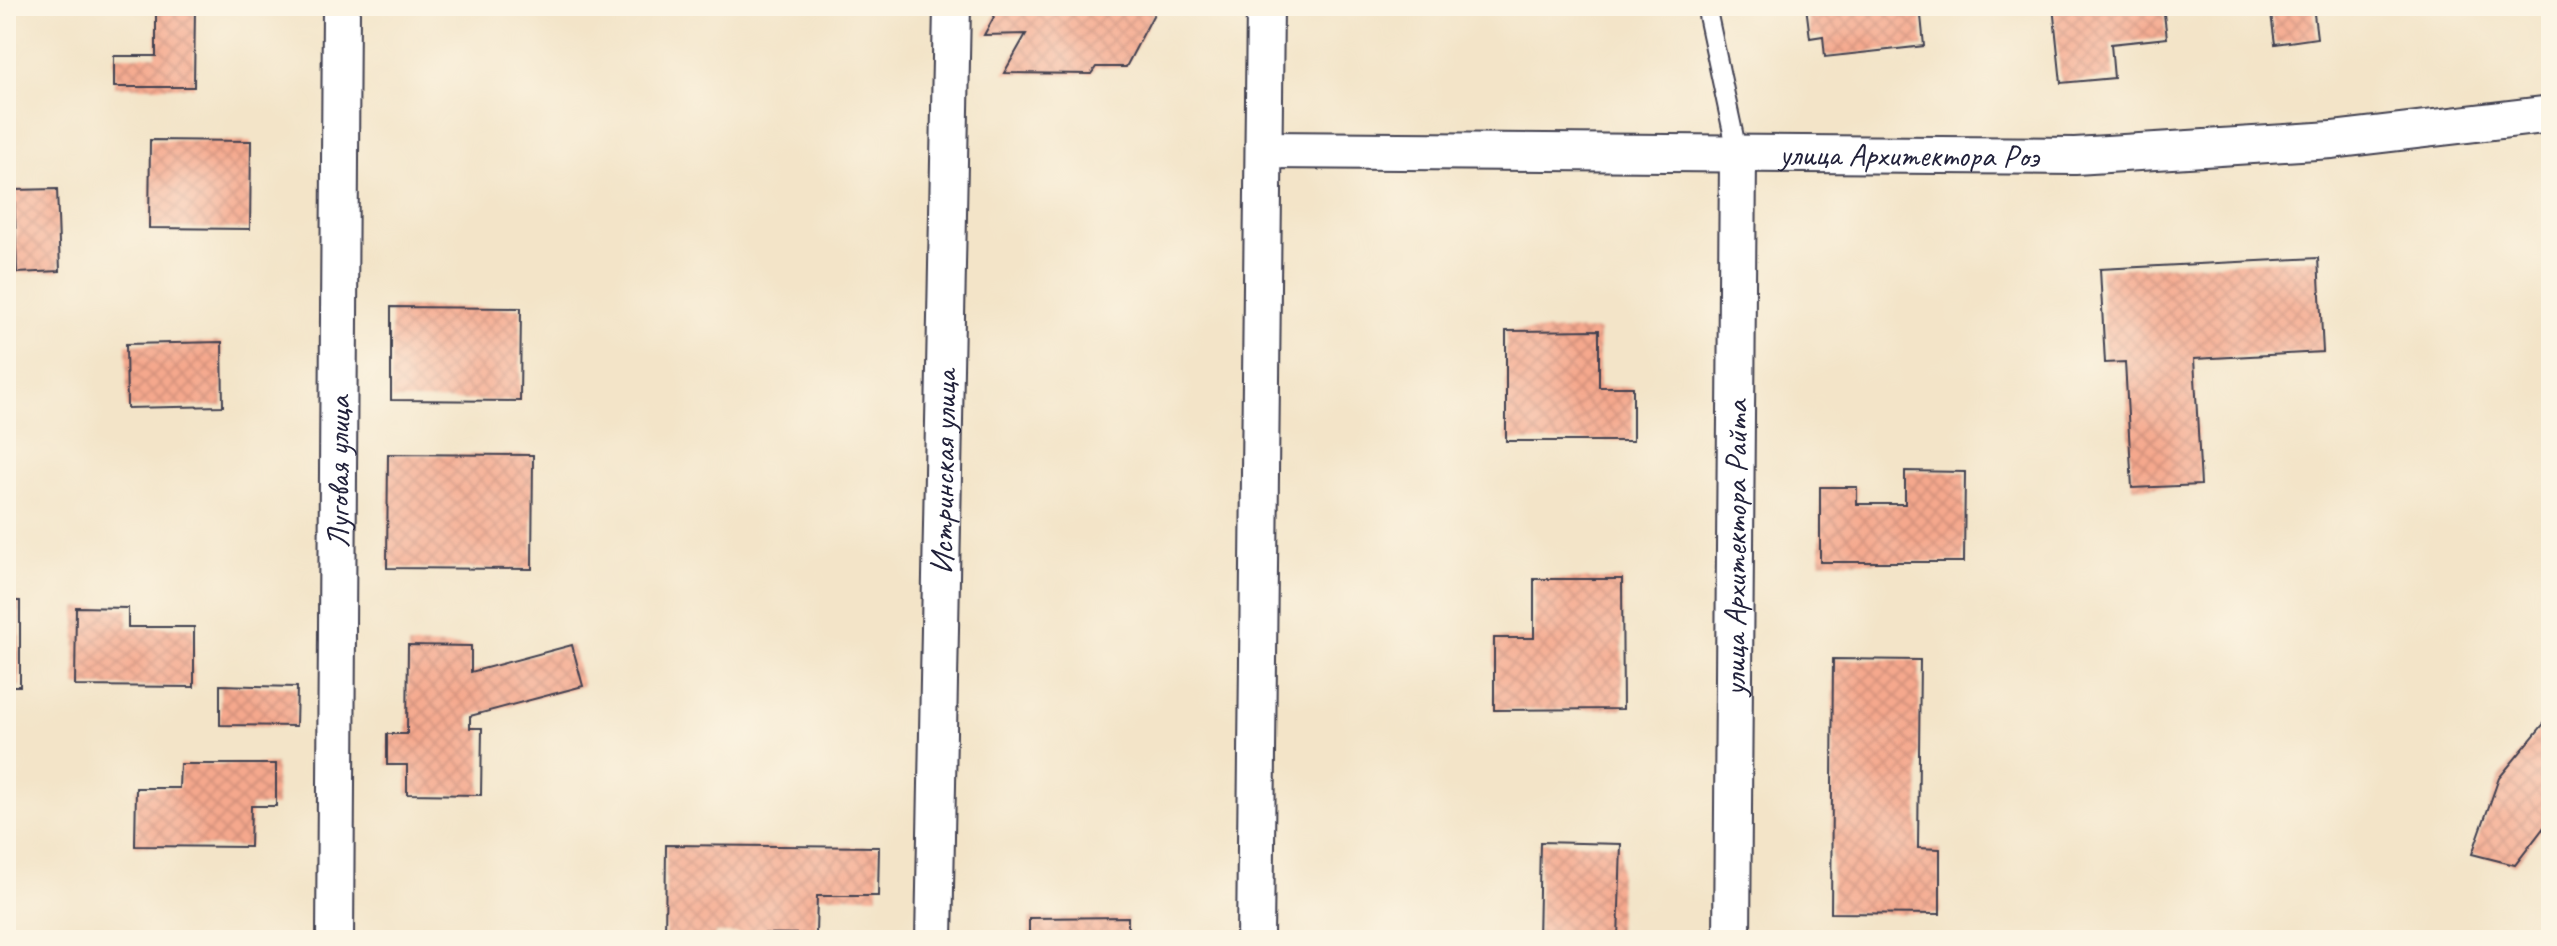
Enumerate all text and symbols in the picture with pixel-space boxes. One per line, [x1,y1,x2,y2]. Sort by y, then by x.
street label: улица Архитектора Роэ [1777,133,2041,176]
street label: Истринская улица [921,367,966,575]
street label: Луговая улица [317,394,359,548]
street label: улица Архитектора Райта [1713,398,1757,698]

